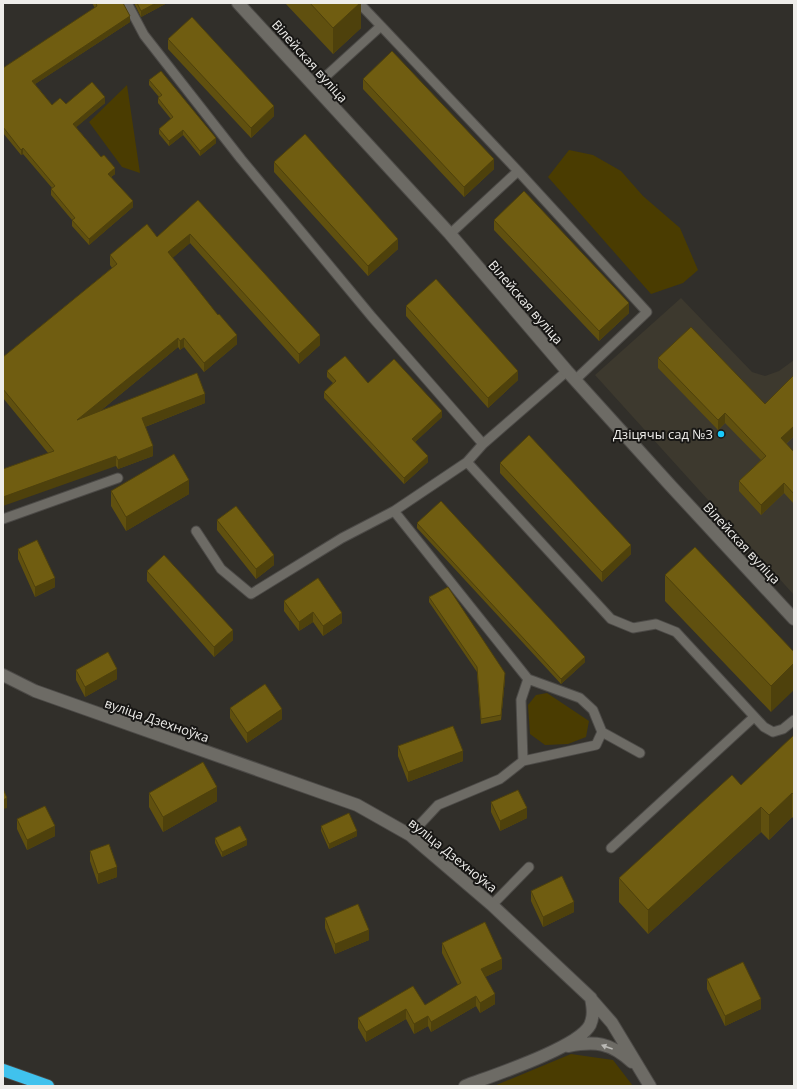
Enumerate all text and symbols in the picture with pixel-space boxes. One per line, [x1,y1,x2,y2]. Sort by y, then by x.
street label: Вілейская вуліца [268,16,352,106]
street label: Вілейская вуліца [485,256,567,348]
place label: Дзіцячы сад №3 [613,425,713,443]
marker: Дзіцячы сад №3 [716,429,726,439]
street label: Вілейская вуліца [699,498,785,588]
street label: вуліца Дзехноўка [102,694,212,746]
street label: вуліца Дзехноўка [405,814,501,896]
one-way arrow [600,1043,612,1049]

